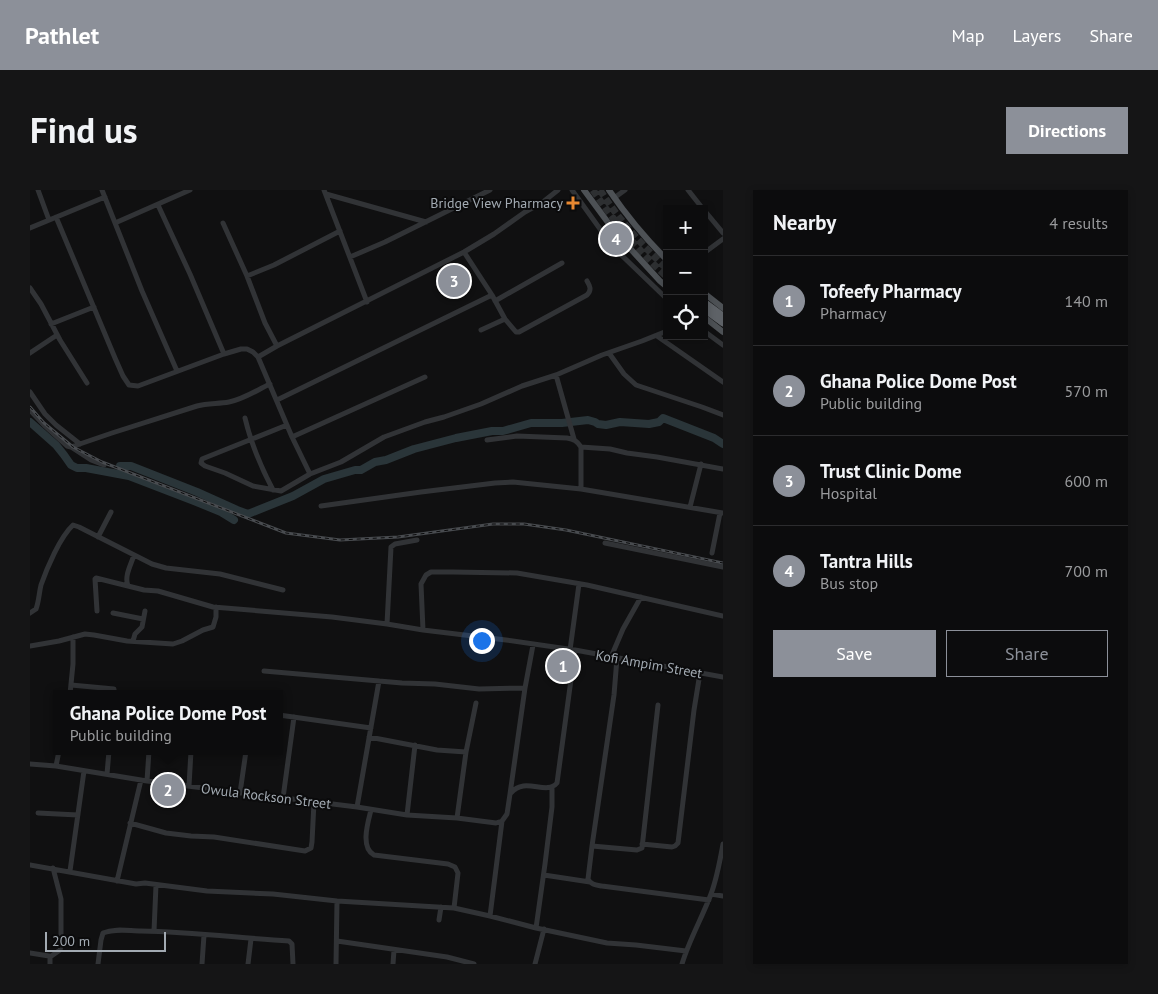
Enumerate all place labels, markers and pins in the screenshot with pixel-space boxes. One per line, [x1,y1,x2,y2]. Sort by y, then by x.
place label: Bridge View Pharmacy [430,194,563,212]
marker: Bridge View Pharmacy [567,197,579,209]
pin: 4 [600,220,632,258]
pin: 3 [438,262,470,300]
pin: 1 [547,647,579,685]
pin: 2 [152,771,184,809]

